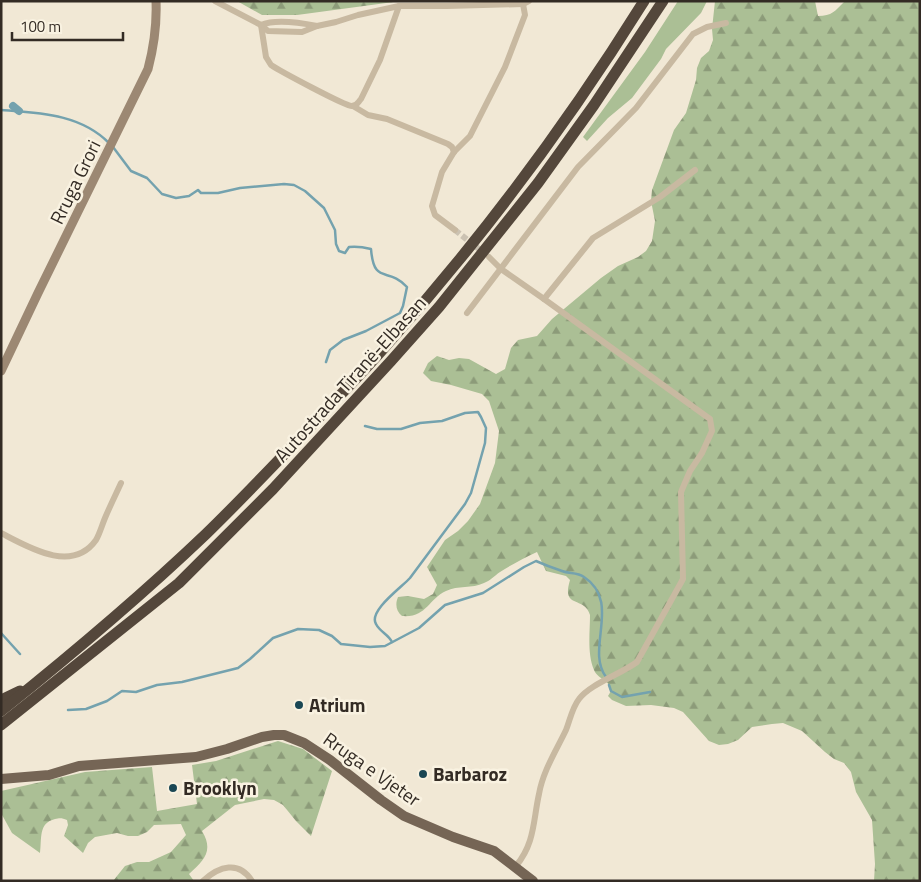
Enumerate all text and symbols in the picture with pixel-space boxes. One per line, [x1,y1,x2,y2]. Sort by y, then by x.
scale bar [12,10,124,42]
text: 100 m [20,15,61,38]
street label: Rruga Grori [42,135,107,229]
street label: Autostrada Tiranë-Elbasan [267,289,432,468]
place label: Atrium [309,690,366,719]
marker: Atrium [293,699,305,711]
street label: Rruga e Vjeter [318,724,427,813]
place label: Barbaroz [433,759,507,788]
marker: Barbaroz [417,768,429,780]
place label: Brooklyn [183,773,257,802]
marker: Brooklyn [167,782,179,794]

